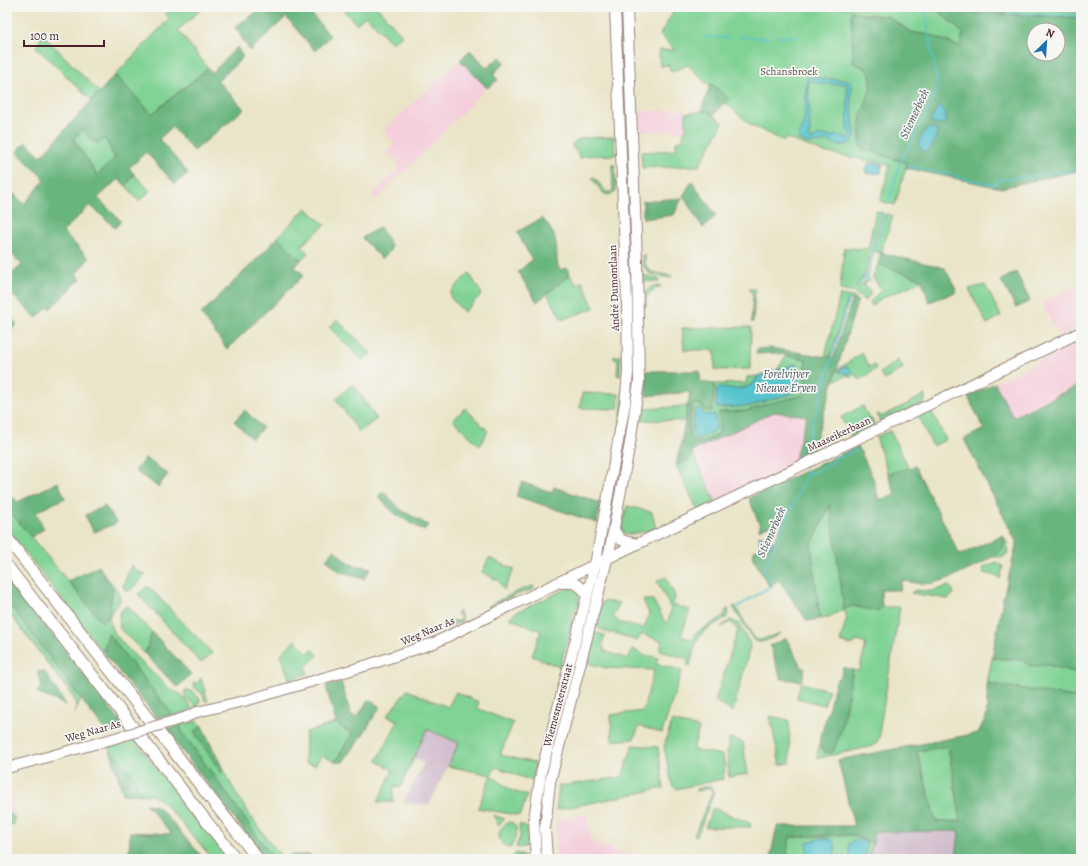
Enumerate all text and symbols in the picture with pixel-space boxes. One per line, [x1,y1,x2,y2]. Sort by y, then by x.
scale bar [24,22,104,48]
north arrow [1026,22,1066,62]
text: N [1043,25,1057,42]
text: 100 m [30,28,59,44]
park label: Schansbroek [760,64,818,79]
water label: Stiemerbeek [895,86,933,142]
street label: André Dumontlaan [605,245,623,332]
water label: Forelvijver Nieuwe Erven [755,366,817,396]
street label: Maaseikerbaan [805,413,873,455]
water label: Stiemerbeek [753,504,789,560]
street label: Weg Naar As [398,613,457,649]
street label: Wiemesmeerstraat [539,661,576,749]
street label: Weg Naar As [63,716,123,746]

